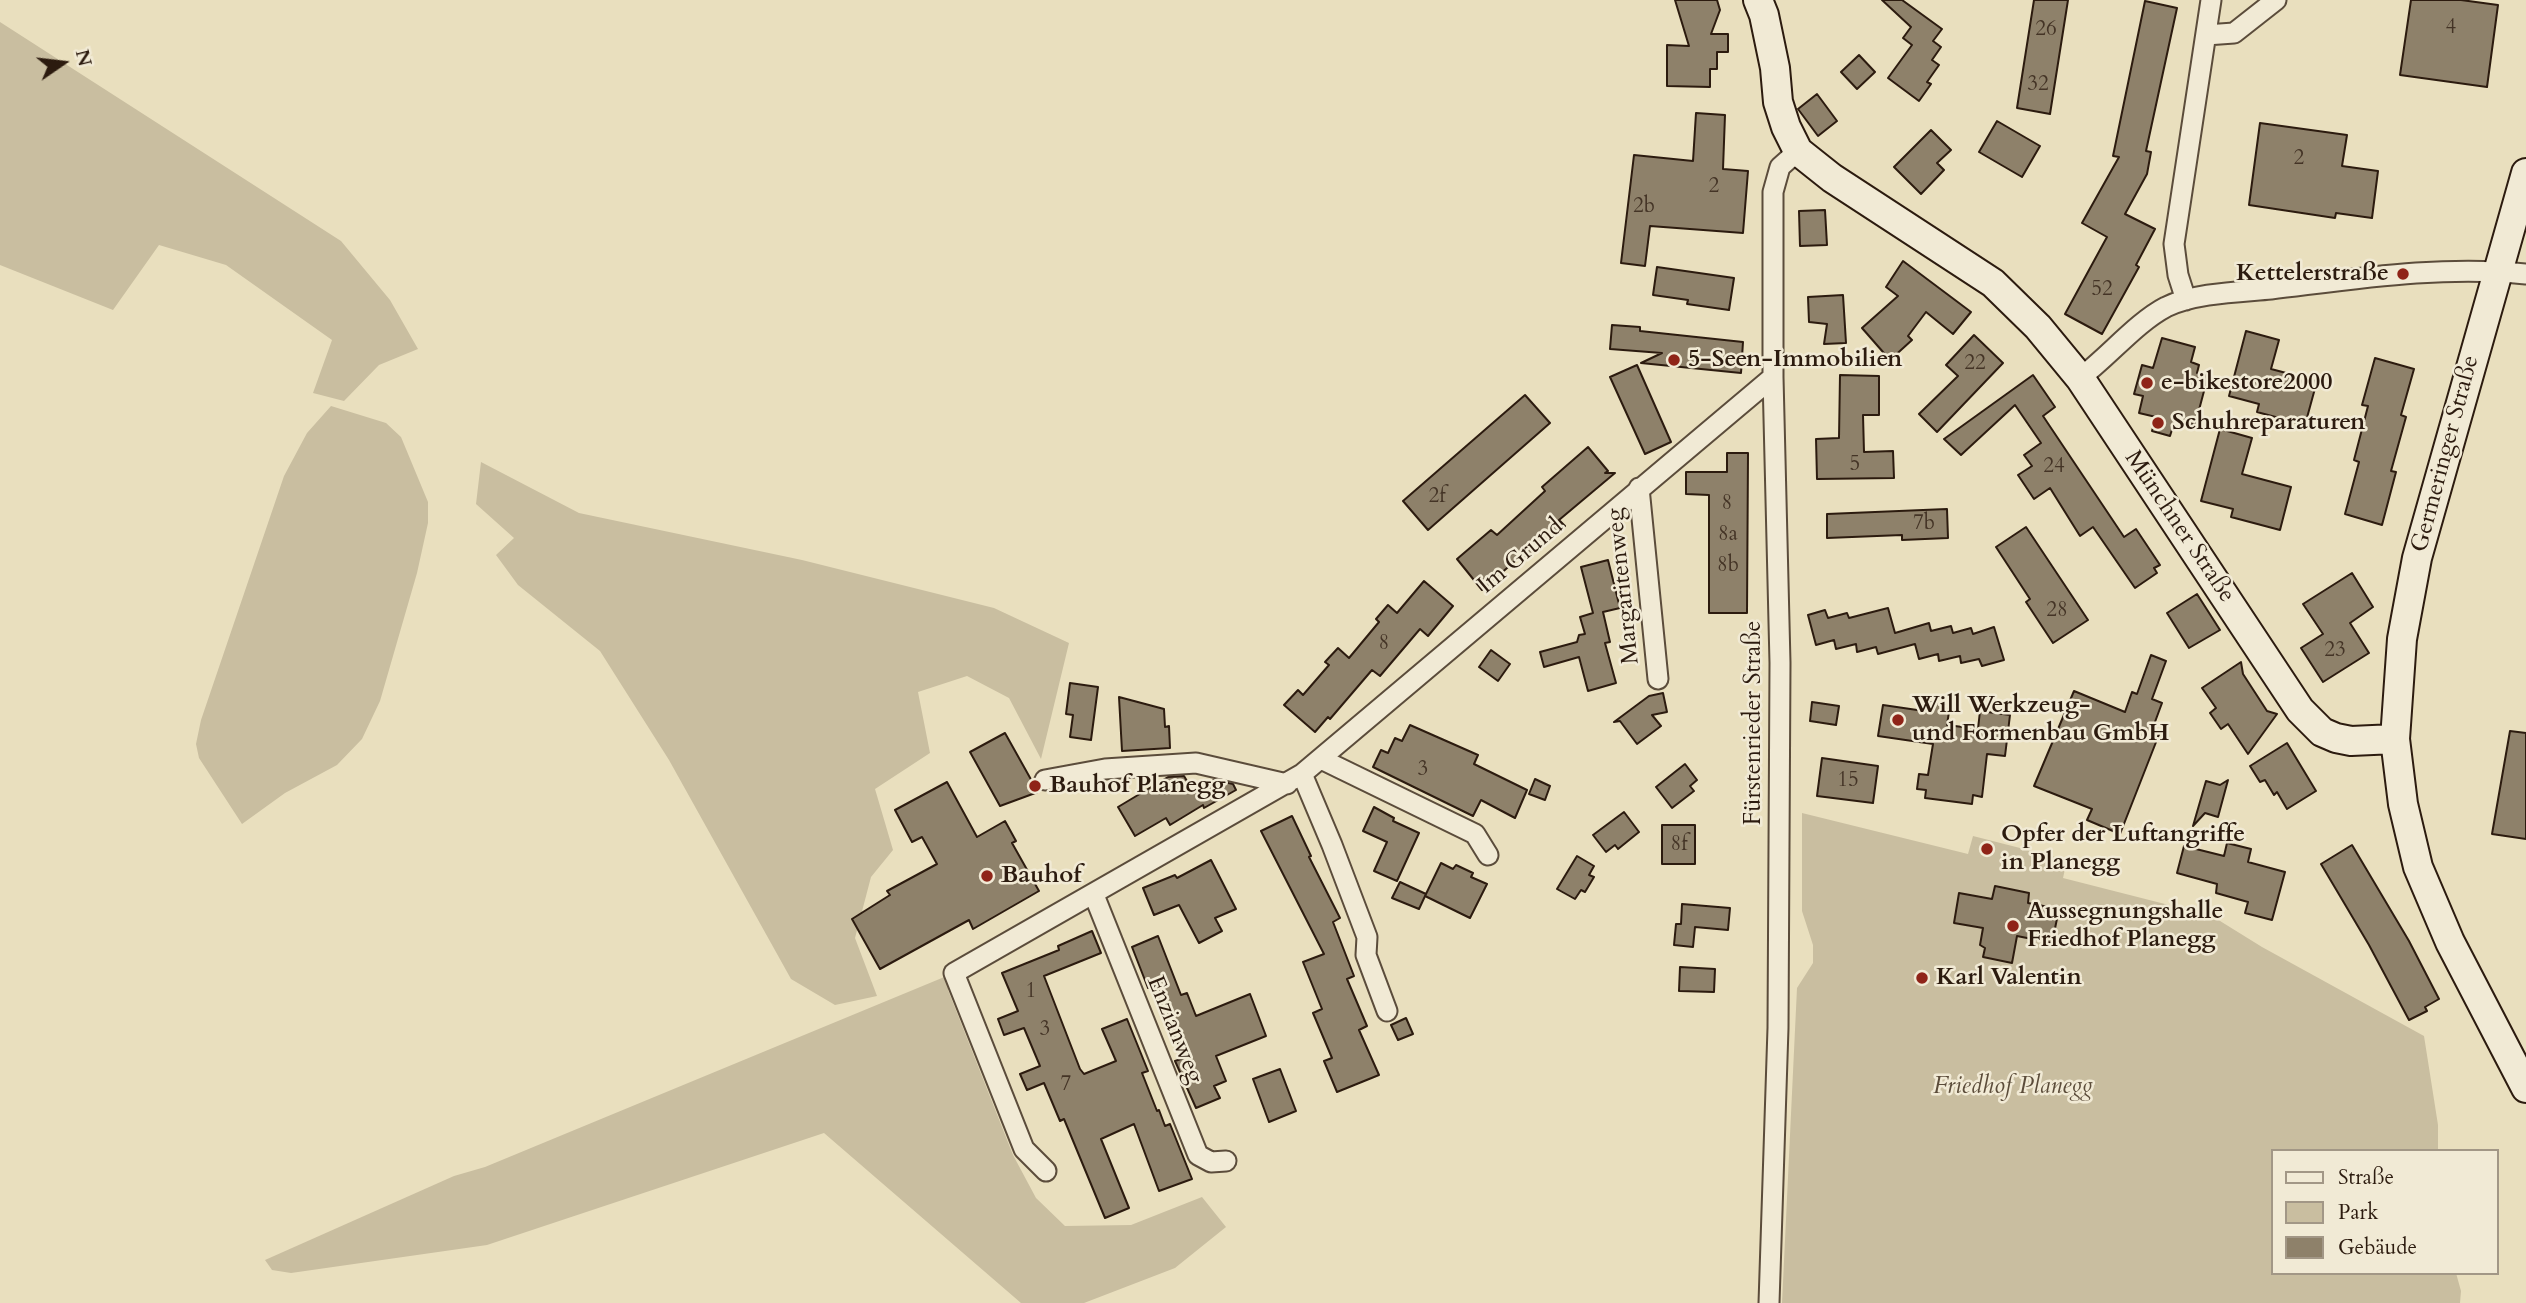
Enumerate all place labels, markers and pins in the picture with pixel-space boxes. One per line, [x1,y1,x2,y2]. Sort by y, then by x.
place label: Kettelerstraße [2236,260,2389,288]
marker: Kettelerstraße [2395,266,2411,282]
place label: 5-Seen-Immobilien [1688,346,1902,374]
marker: 5-Seen-Immobilien [1666,352,1682,368]
place label: e-bikestore2000 [2161,369,2333,397]
marker: e-bikestore2000 [2139,375,2155,391]
place label: Schuhreparaturen [2172,409,2365,437]
marker: Schuhreparaturen [2150,415,2166,431]
place label: Will Werkzeug- und Formenbau GmbH [1912,692,2169,748]
marker: Will Werkzeug- und Formenbau GmbH [1890,712,1906,728]
place label: Bauhof Planegg [1049,772,1225,800]
marker: Bauhof Planegg [1027,778,1043,794]
place label: Opfer der Luftangriffe in Planegg [2001,821,2245,877]
marker: Opfer der Luftangriffe in Planegg [1979,841,1995,857]
place label: Bauhof [1001,862,1082,890]
marker: Bauhof [979,868,995,884]
place label: Aussegnungshalle Friedhof Planegg [2027,898,2223,954]
marker: Aussegnungshalle Friedhof Planegg [2005,918,2021,934]
place label: Karl Valentin [1936,964,2082,992]
marker: Karl Valentin [1914,970,1930,986]

